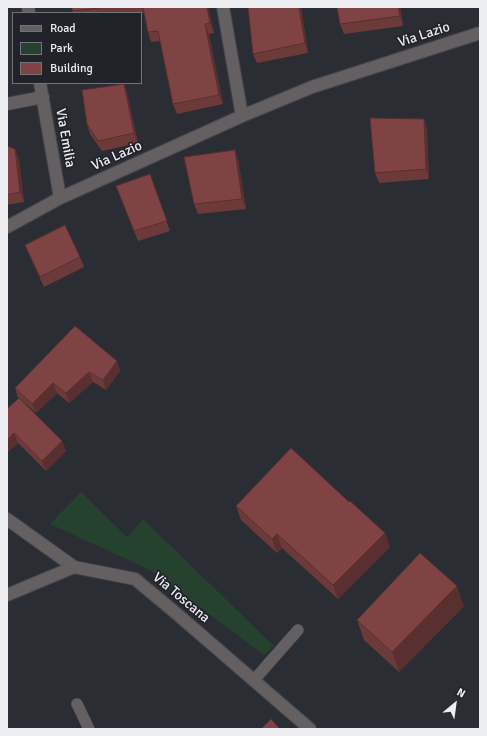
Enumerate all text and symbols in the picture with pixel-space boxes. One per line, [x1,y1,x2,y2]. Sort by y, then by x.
legend [12,12,142,84]
street label: Via Lazio [396,19,452,51]
text: Road [50,21,76,36]
text: Park [50,41,73,56]
text: Building [50,61,93,76]
street label: Via Emilia [52,107,78,169]
street label: Via Lazio [89,137,145,175]
street label: Via Toscana [149,569,213,627]
north arrow [435,684,475,724]
text: N [455,686,468,701]

